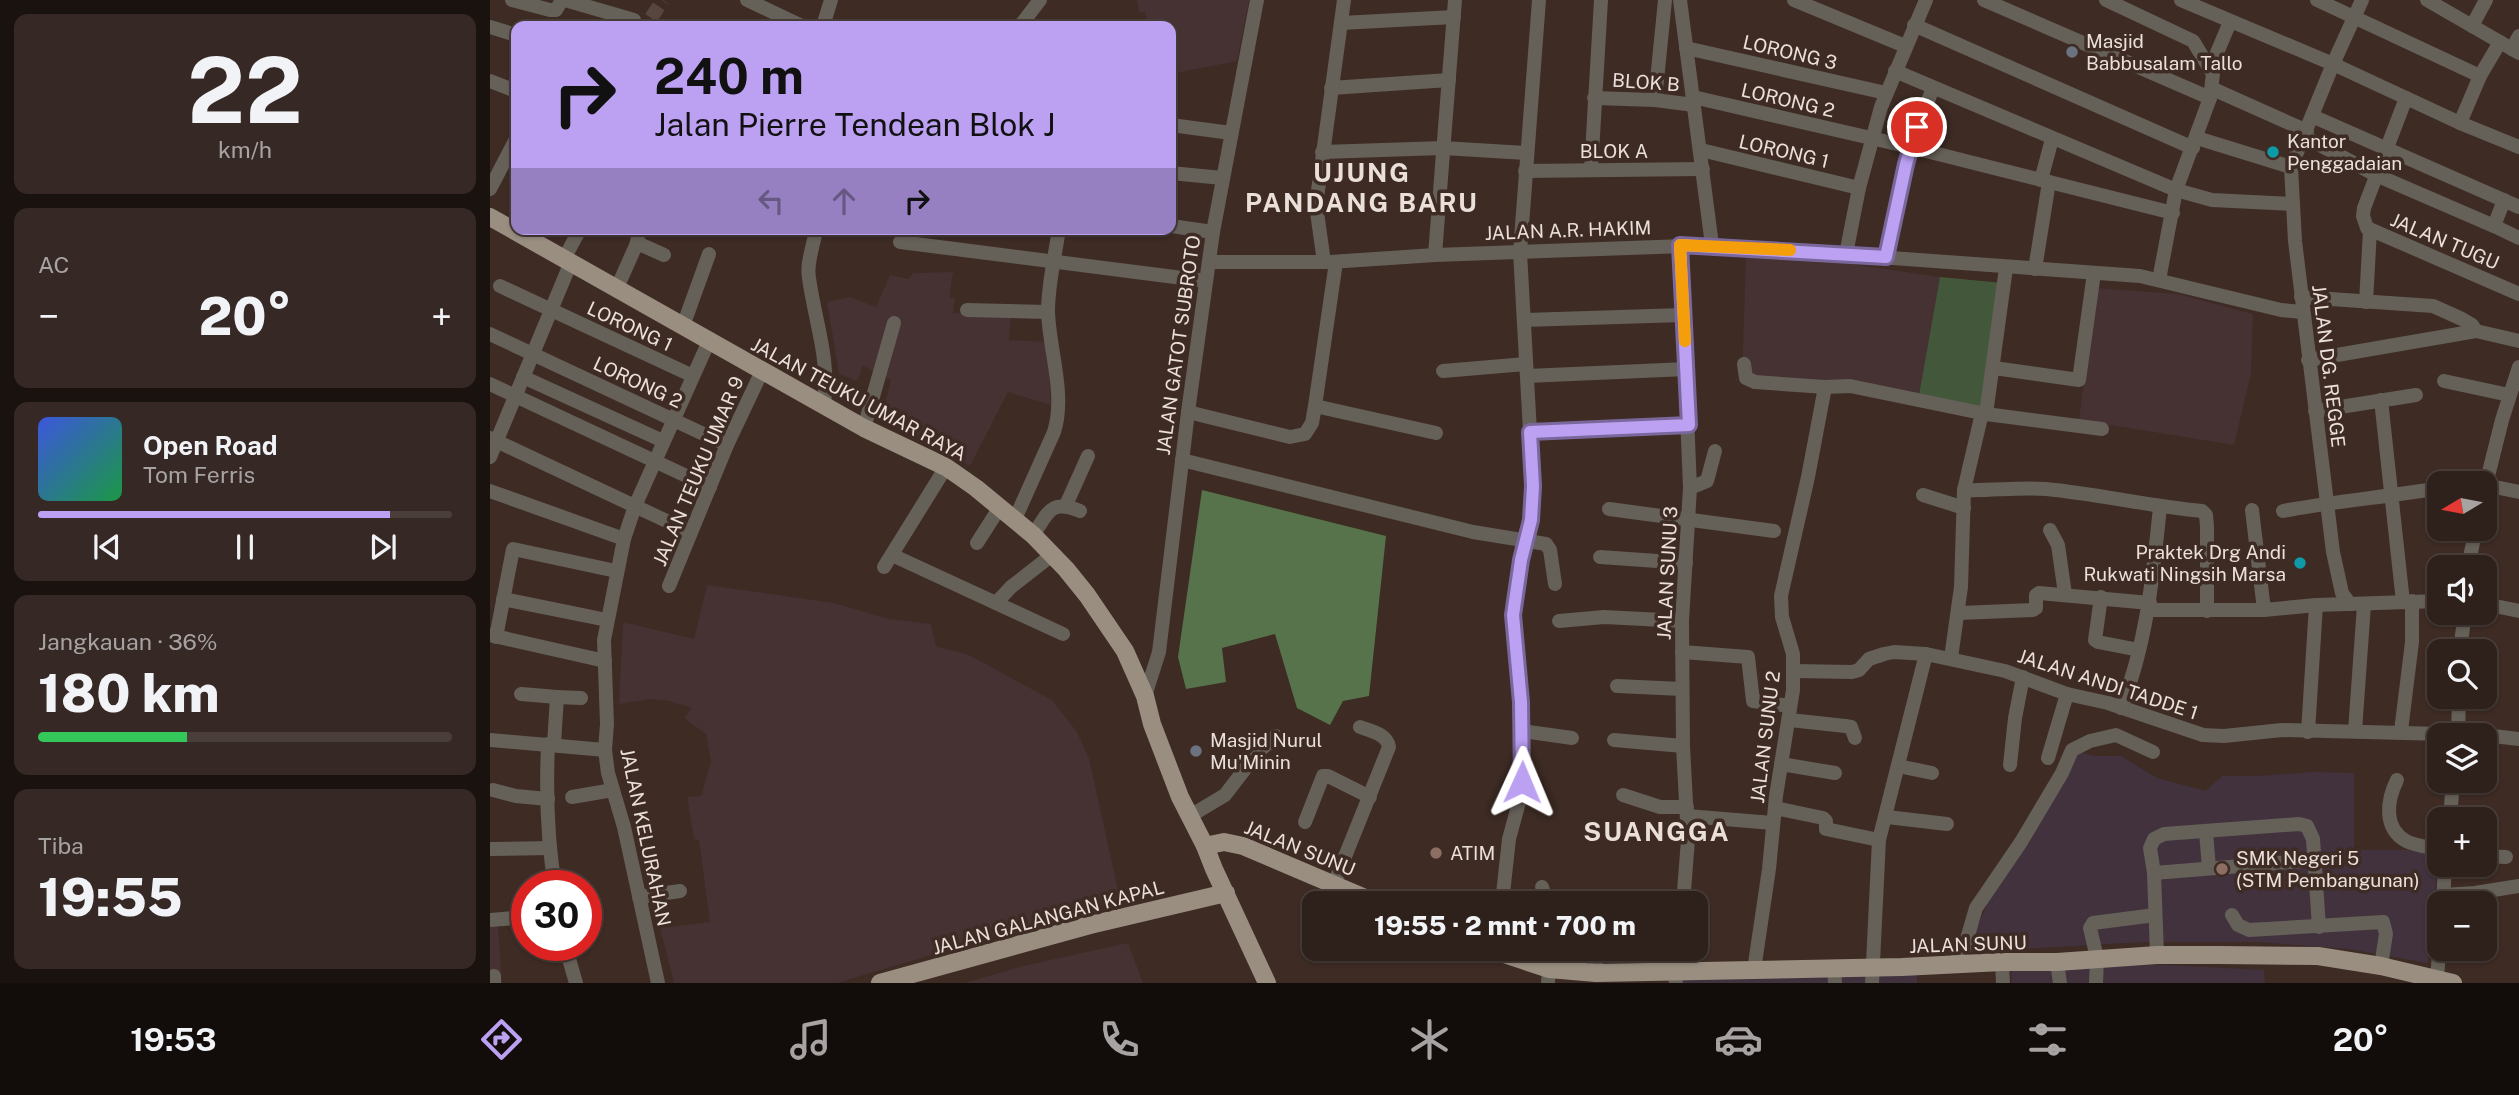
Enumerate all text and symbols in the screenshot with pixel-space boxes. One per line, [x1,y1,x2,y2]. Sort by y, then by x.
street label: LORONG 3 [1741,30,1839,74]
place label: Masjid Babbusalam Tallo [2086,30,2242,74]
text: 22 [187,37,303,143]
marker: Masjid Babbusalam Tallo [2064,44,2080,60]
text: 240 m [654,47,804,105]
icon: right [539,49,630,140]
street label: BLOK B [1611,69,1681,95]
street label: LORONG 2 [1739,79,1837,121]
pin [1887,97,1947,157]
text: Jalan Pierre Tendean Blok J [654,106,1055,143]
icon: arrive [1898,108,1936,146]
street label: LORONG 1 [1737,130,1831,172]
place label: Kantor Penggadaian [2287,130,2402,174]
text: km/h [218,136,272,163]
street label: BLOK A [1580,140,1648,162]
marker: Kantor Penggadaian [2265,144,2281,160]
district label: UJUNG PANDANG BARU [1245,157,1479,218]
icon: left [752,182,790,220]
icon: ahead [825,182,863,220]
icon: right [898,182,936,220]
street label: JALAN TUGU [2387,208,2503,274]
street label: JALAN A.R. HAKIM [1484,216,1652,244]
street label: JALAN GATOT SUBROTO [1152,234,1204,456]
text: AC [38,251,69,278]
street label: JALAN DG. REGGE [2308,283,2350,449]
text: 20° [198,286,292,347]
text: − [38,294,59,339]
text: + [431,294,452,339]
street label: LORONG 1 [584,297,676,355]
street label: JALAN TEUKU UMAR RAYA [748,333,970,465]
street label: LORONG 2 [590,352,686,412]
street label: JALAN TEUKU UMAR 9 [648,373,748,569]
text: Open Road [143,430,278,461]
text: Tom Ferris [143,461,255,488]
north arrow [2427,471,2497,541]
map controls [2427,471,2497,961]
street label: JALAN SUNU 3 [1653,505,1681,641]
icon: previous [88,528,126,566]
icon: pause [226,528,264,566]
icon: next [364,528,402,566]
place label: Praktek Drg Andi Rukwati Ningsih Marsa [2083,541,2286,585]
marker: Praktek Drg Andi Rukwati Ningsih Marsa [2292,555,2308,571]
button: sound [2427,555,2497,625]
text: Jangkauan · 36% [38,628,218,655]
button: search [2427,639,2497,709]
street label: JALAN ANDI TADDE 1 [2015,644,2201,724]
text: 180 km [38,663,220,724]
street label: JALAN SUNU 2 [1746,669,1784,805]
button: layers [2427,723,2497,793]
place label: Masjid Nurul Mu'Minin [1210,729,1322,773]
marker: Masjid Nurul Mu'Minin [1188,743,1204,759]
position arrow [1485,745,1559,819]
street label: JALAN KELURAHAN [616,746,676,928]
button: + [2427,807,2497,877]
street label: JALAN SUNU [1241,816,1359,880]
district label: SUANGGA [1583,816,1731,847]
text: Tiba [38,832,84,859]
place label: ATIM [1450,842,1495,864]
marker: ATIM [1428,845,1444,861]
place label: SMK Negeri 5 (STM Pembangunan) [2236,847,2420,891]
marker: SMK Negeri 5 (STM Pembangunan) [2214,861,2230,877]
text: 19:55 [38,867,183,928]
speed limit sign: 30 [511,870,602,961]
street label: JALAN GALANGAN KAPAL [930,875,1166,959]
button: − [2427,891,2497,961]
text: 19:55 · 2 mnt · 700 m [1374,910,1636,941]
street label: JALAN SUNU [1909,931,2027,957]
icon: directions [477,1015,526,1064]
icon: music [786,1015,835,1064]
icon: phone [1095,1015,1144,1064]
icon: climate [1405,1015,1454,1064]
icon: car [1714,1015,1763,1064]
icon: filters [2023,1015,2072,1064]
text: 19:53 [130,1021,216,1058]
text: 20° [2333,1021,2389,1058]

